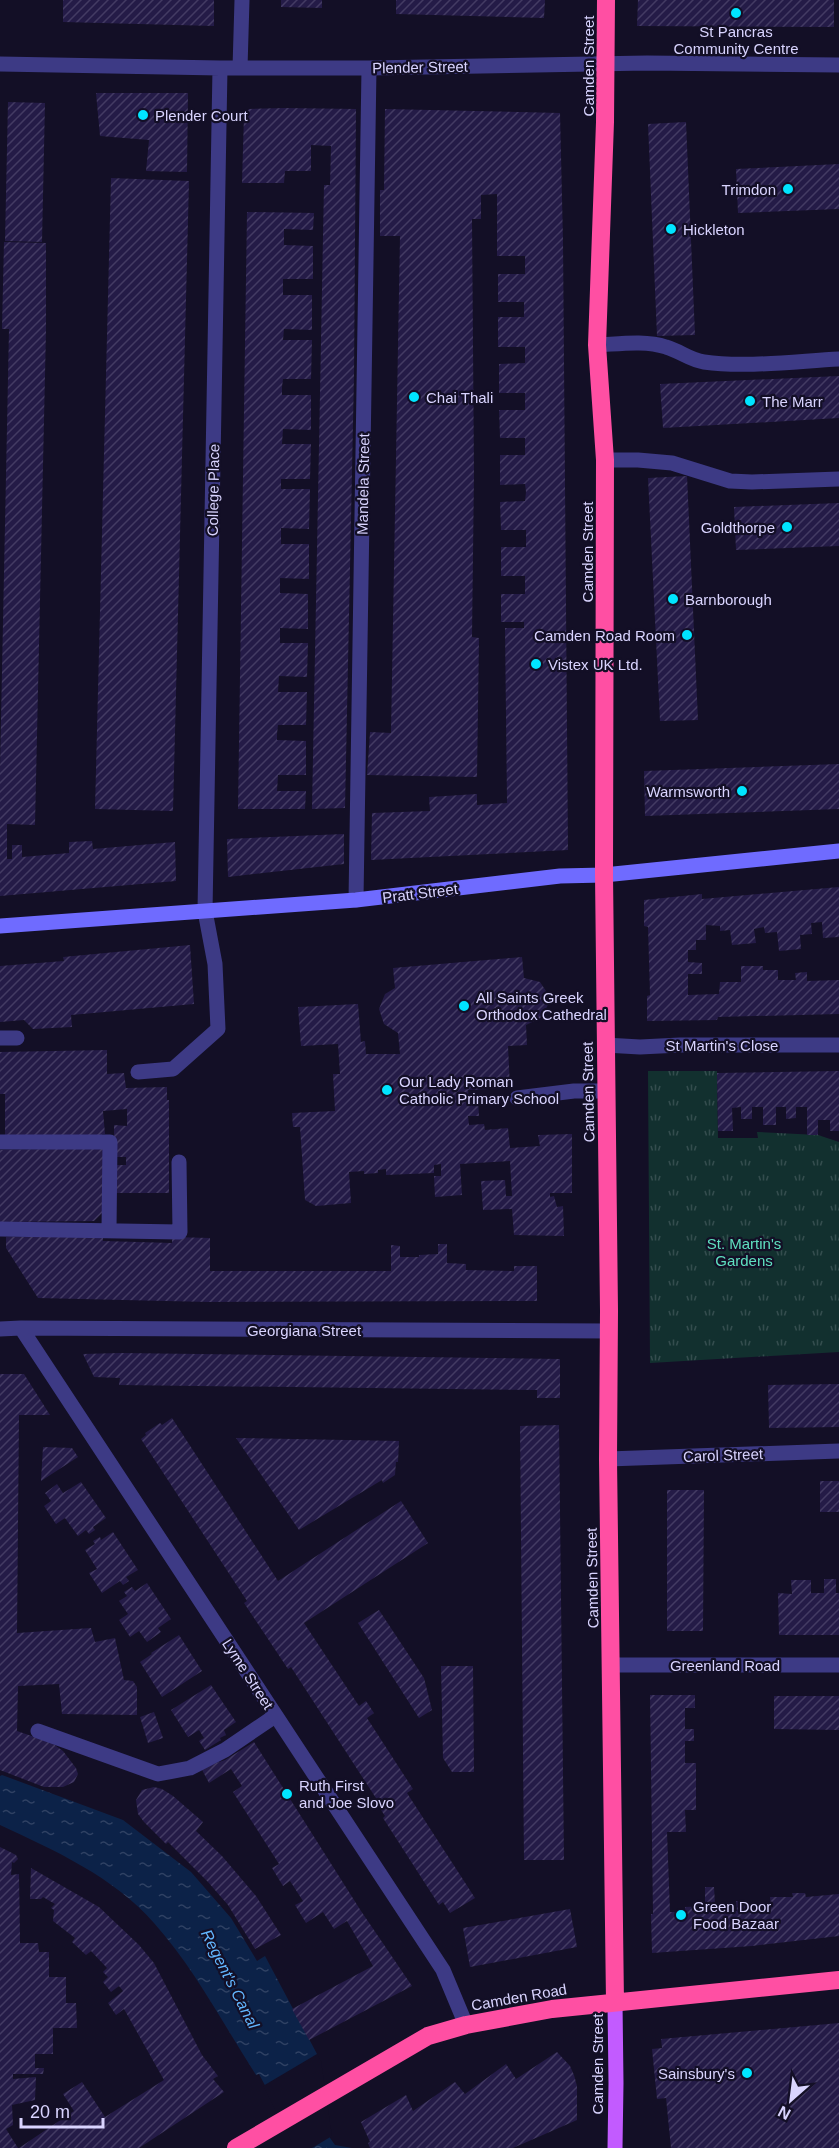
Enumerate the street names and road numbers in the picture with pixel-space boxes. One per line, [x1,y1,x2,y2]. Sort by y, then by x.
street label: Camden Street [580,15,597,116]
street label: Plender Street [372,58,469,76]
street label: Mandela Street [354,432,372,535]
street label: College Place [204,444,222,536]
street label: Camden Street [579,501,596,602]
street label: Pratt Street [381,880,460,906]
street label: St Martin's Close [666,1037,778,1054]
street label: Camden Street [579,1041,597,1143]
street label: Georgiana Street [247,1322,362,1339]
street label: Carol Street [683,1445,764,1465]
street label: Camden Street [583,1527,601,1629]
street label: Lyme Street [219,1636,277,1713]
street label: Greenland Road [670,1657,780,1674]
street label: Camden Road [470,1980,568,2014]
street label: Camden Street [589,2013,606,2114]

